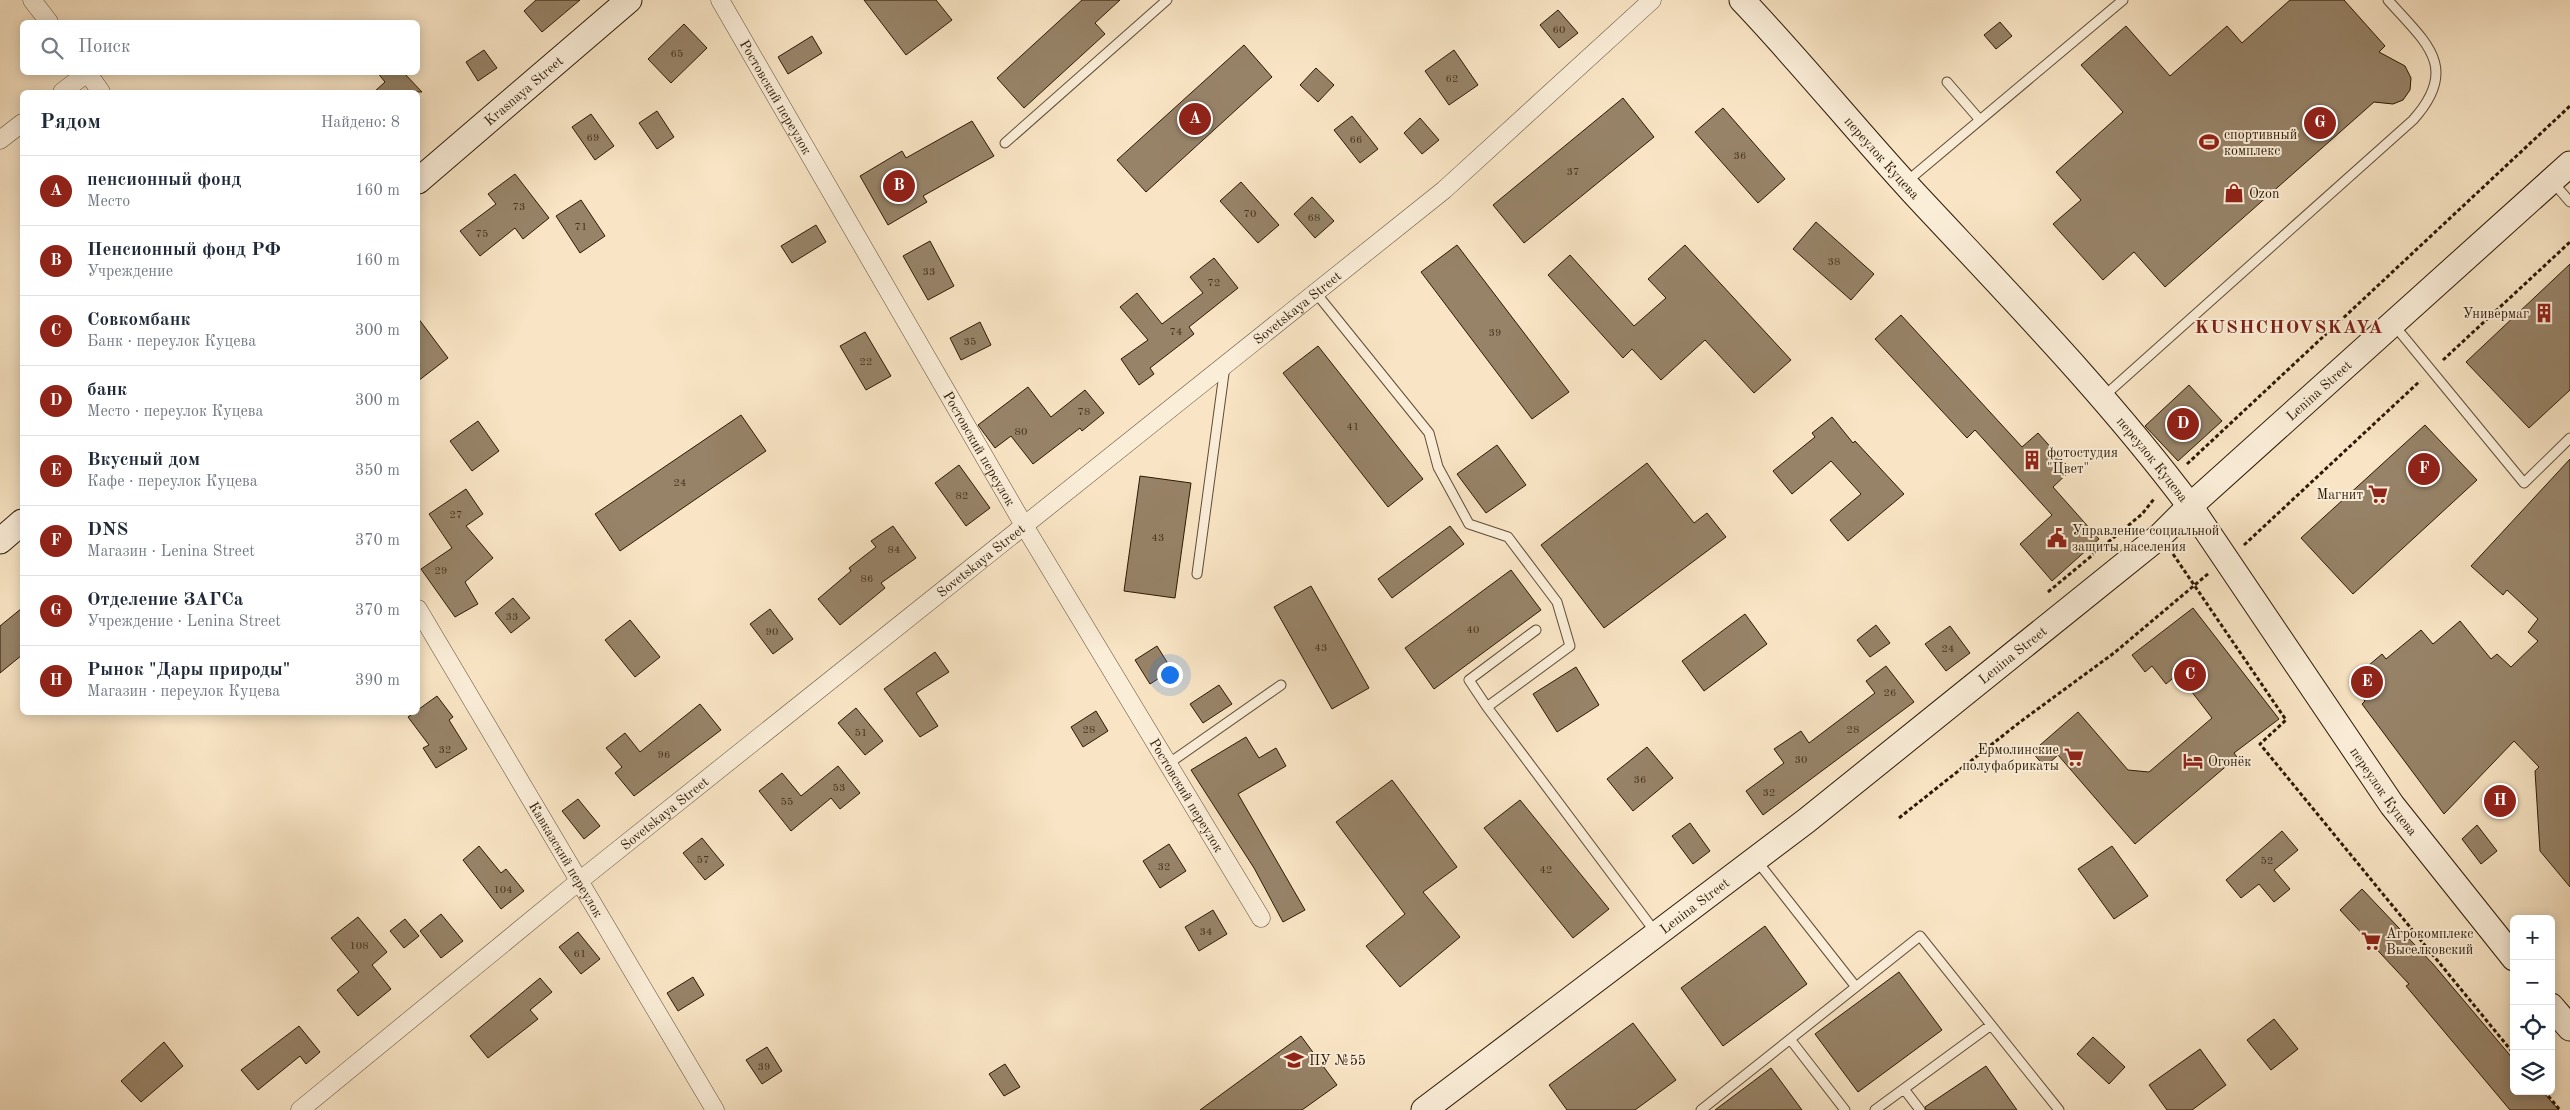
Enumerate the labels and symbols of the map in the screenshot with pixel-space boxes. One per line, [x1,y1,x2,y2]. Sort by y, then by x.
house number: 60 [1553,25,1565,36]
street label: Ростовский переулок [737,38,814,157]
house number: 65 [671,49,683,60]
street label: Krasnaya Street [482,54,566,129]
house number: 62 [1446,74,1458,85]
pin: A [1179,100,1211,138]
pin: G [2304,104,2336,142]
street label: переулок Куцева [1842,114,1922,202]
place label: спортивный комплекс [2224,128,2297,158]
sports icon: спортивный комплекс [2198,131,2220,153]
house number: 69 [587,133,599,144]
house number: 66 [1350,135,1362,146]
house number: 36 [1734,151,1746,162]
pin: B [883,167,915,205]
house number: 37 [1567,167,1579,178]
shop icon: Ozon [2223,182,2245,204]
place label: Ozon [2249,187,2280,201]
house number: 73 [513,202,525,213]
house number: 70 [1244,209,1256,220]
house number: 68 [1308,213,1320,224]
house number: 71 [575,222,587,233]
house number: 75 [476,229,488,240]
house number: 38 [1828,257,1840,268]
house number: 33 [923,267,935,278]
street label: Sovetskaya Street [1251,269,1344,347]
house number: 72 [1208,278,1220,289]
building icon: Универмаг [2533,302,2555,324]
place label: Универмаг [2463,307,2529,321]
district label: KUSHCHOVSKAYA [2194,319,2384,338]
house number: 74 [1170,327,1182,338]
house number: 39 [1489,328,1501,339]
house number: 35 [964,337,976,348]
house number: 22 [860,357,872,368]
street label: Lenina Street [2284,358,2355,424]
street label: Ростовский переулок [940,389,1017,509]
pin: D [2167,405,2199,443]
house number: 78 [1078,407,1090,418]
street label: переулок Куцева [2114,414,2190,505]
house number: 41 [1347,422,1359,433]
house number: 80 [1015,427,1027,438]
place label: фотостудия "Цвет" [2047,446,2118,476]
building icon: фотостудия "Цвет" [2021,449,2043,471]
pin: F [2408,450,2440,488]
house number: 24 [674,478,686,489]
supermarket icon: Магнит [2367,483,2389,505]
place label: Магнит [2316,488,2363,502]
house number: 82 [956,491,968,502]
house number: 27 [450,510,462,521]
street label: Sovetskaya Street [935,522,1028,600]
place label: Управление социальной защиты населения [2072,524,2219,554]
public building icon: Управление социальной защиты населения [2046,527,2068,549]
house number: 43 [1152,533,1164,544]
house number: 84 [888,545,900,556]
house number: 29 [435,566,447,577]
house number: 86 [861,574,873,585]
house number: 33 [506,612,518,623]
street label: Lenina Street [1976,624,2050,687]
house number: 40 [1467,625,1479,636]
house number: 90 [766,627,778,638]
house number: 43 [1315,643,1327,654]
house number: 24 [1942,644,1954,655]
pin: C [2174,656,2206,694]
your location [1157,662,1183,688]
pin: E [2351,663,2383,701]
house number: 26 [1884,688,1896,699]
house number: 28 [1083,725,1095,736]
house number: 28 [1847,725,1859,736]
house number: 51 [855,728,867,739]
street label: Ростовский переулок [1146,736,1225,855]
place label: Ермолинские полуфабрикаты [1962,743,2059,774]
house number: 32 [439,745,451,756]
street label: переулок Куцева [2347,745,2420,839]
supermarket icon: Ермолинские полуфабрикаты [2063,746,2085,768]
house number: 96 [658,750,670,761]
hotel icon: Огонёк [2182,750,2204,772]
house number: 30 [1795,755,1807,766]
place label: Огонёк [2208,755,2251,769]
street label: Sovetskaya Street [618,775,712,853]
house number: 36 [1634,775,1646,786]
pin: H [2484,782,2516,820]
house number: 53 [833,783,845,794]
house number: 32 [1763,788,1775,799]
house number: 55 [781,797,793,808]
street label: Кавказский переулок [526,800,605,920]
house number: 57 [697,855,709,866]
house number: 52 [2261,856,2273,867]
house number: 32 [1158,862,1170,873]
house number: 42 [1540,865,1552,876]
street label: Lenina Street [1658,876,1732,937]
house number: 104 [493,885,513,896]
house number: 34 [1200,927,1212,938]
place label: Агрокомплекс Выселковский [2386,927,2473,957]
supermarket icon: Агрокомплекс Выселковский [2360,930,2382,952]
house number: 108 [349,941,369,952]
house number: 61 [574,949,586,960]
school or university icon: ПУ №55 [1283,1049,1305,1071]
place label: ПУ №55 [1309,1054,1366,1068]
house number: 39 [758,1062,770,1073]

